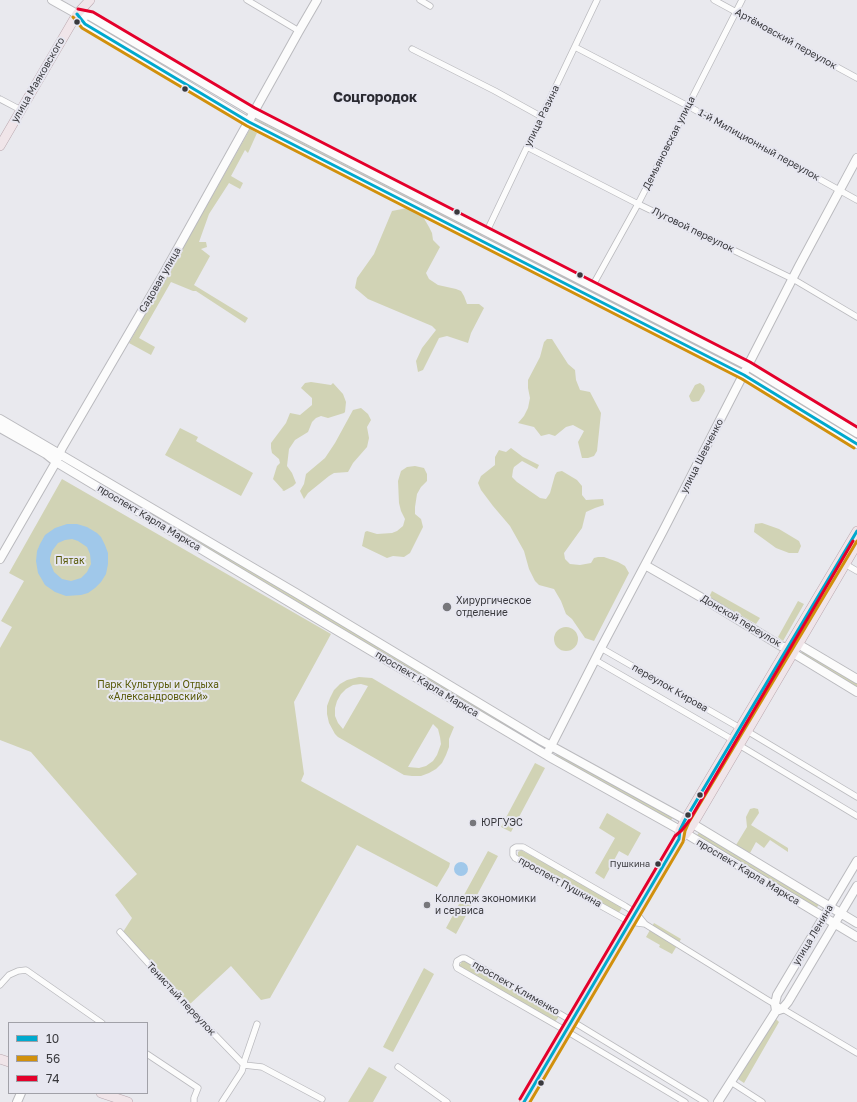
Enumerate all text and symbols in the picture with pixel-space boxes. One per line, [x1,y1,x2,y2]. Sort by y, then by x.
street label: Артёмовский переулок [733,6,839,72]
unlabelled marker [72,17,82,27]
street label: улица Маяковского [9,35,67,125]
street label: улица Разина [522,83,562,149]
unlabelled marker [180,84,190,94]
district label: Соцгородок [333,90,417,106]
street label: Демьяновская улица [640,94,698,192]
street label: 1-й Милиционный переулок [696,107,822,183]
street label: Луговой переулок [650,205,736,255]
unlabelled marker [452,207,462,217]
street label: Садовая улица [136,245,184,315]
unlabelled marker [575,270,585,280]
street label: улица Шевченко [678,417,726,495]
street label: проспект Карла Маркса [95,482,203,554]
park label: Пятак [55,555,85,567]
street label: Донской переулок [699,592,783,650]
place label: Хирургическое отделение [456,595,531,618]
marker: Хирургическое отделение [441,601,453,613]
street label: проспект Карла Маркса [373,648,481,720]
street label: переулок Кирова [630,661,710,715]
park label: Парк Культуры и Отдыха «Александровский» [97,679,219,702]
unlabelled marker [695,790,705,800]
unlabelled marker [683,810,693,820]
place label: ЮРГУЭС [481,817,523,829]
marker: ЮРГУЭС [468,818,478,828]
street label: проспект Карла Маркса [694,836,802,908]
street label: проспект Пушкина [516,854,604,910]
place label: Пушкина [610,859,650,869]
marker: Пушкина [653,859,663,869]
place label: Колледж экономики и сервиса [435,893,536,916]
marker: Колледж экономики и сервиса [422,900,432,910]
street label: улица Ленина [790,902,836,968]
street label: проспект Клименко [470,958,562,1018]
street label: Тенистый переулок [144,960,218,1038]
legend [8,1022,148,1094]
text: 10 [46,1031,59,1046]
text: 56 [46,1051,60,1066]
text: 74 [46,1071,60,1086]
unlabelled marker [536,1078,546,1088]

